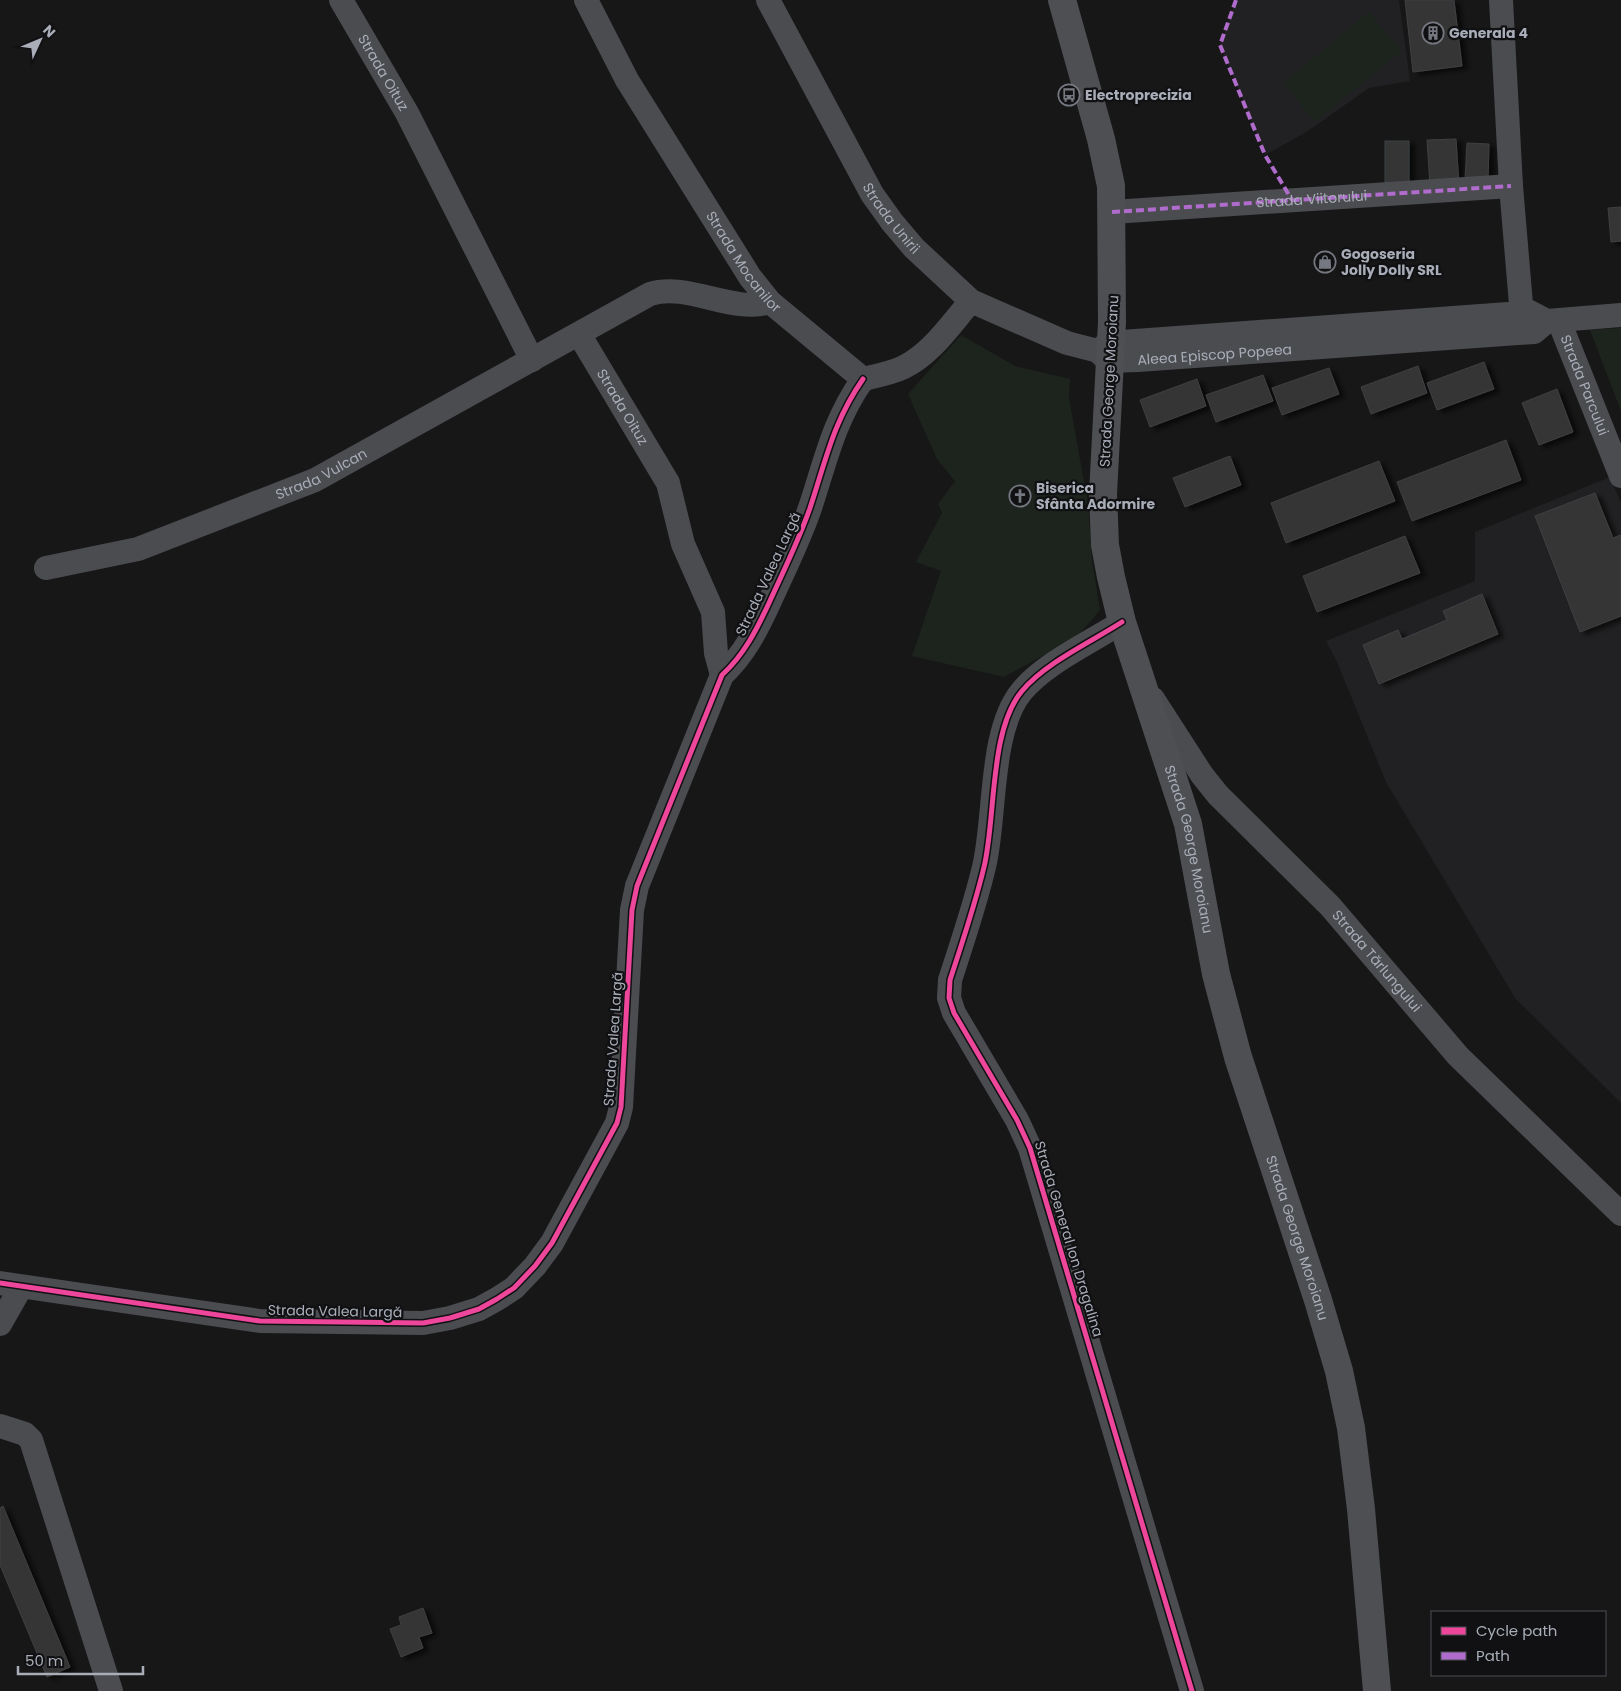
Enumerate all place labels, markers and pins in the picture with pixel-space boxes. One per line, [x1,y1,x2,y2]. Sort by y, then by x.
building icon: Generala 4 [1421,21,1445,45]
place label: Generala 4 [1449,23,1528,43]
bus stop icon: Electroprecizia [1057,83,1081,107]
place label: Electroprecizia [1085,85,1192,105]
place label: Gogoseria Jolly Dolly SRL [1341,244,1442,280]
shop icon: Gogoseria Jolly Dolly SRL [1313,250,1337,274]
place label: Biserica Sfânta Adormire [1036,478,1155,514]
church icon: Biserica Sfânta Adormire [1008,484,1032,508]

